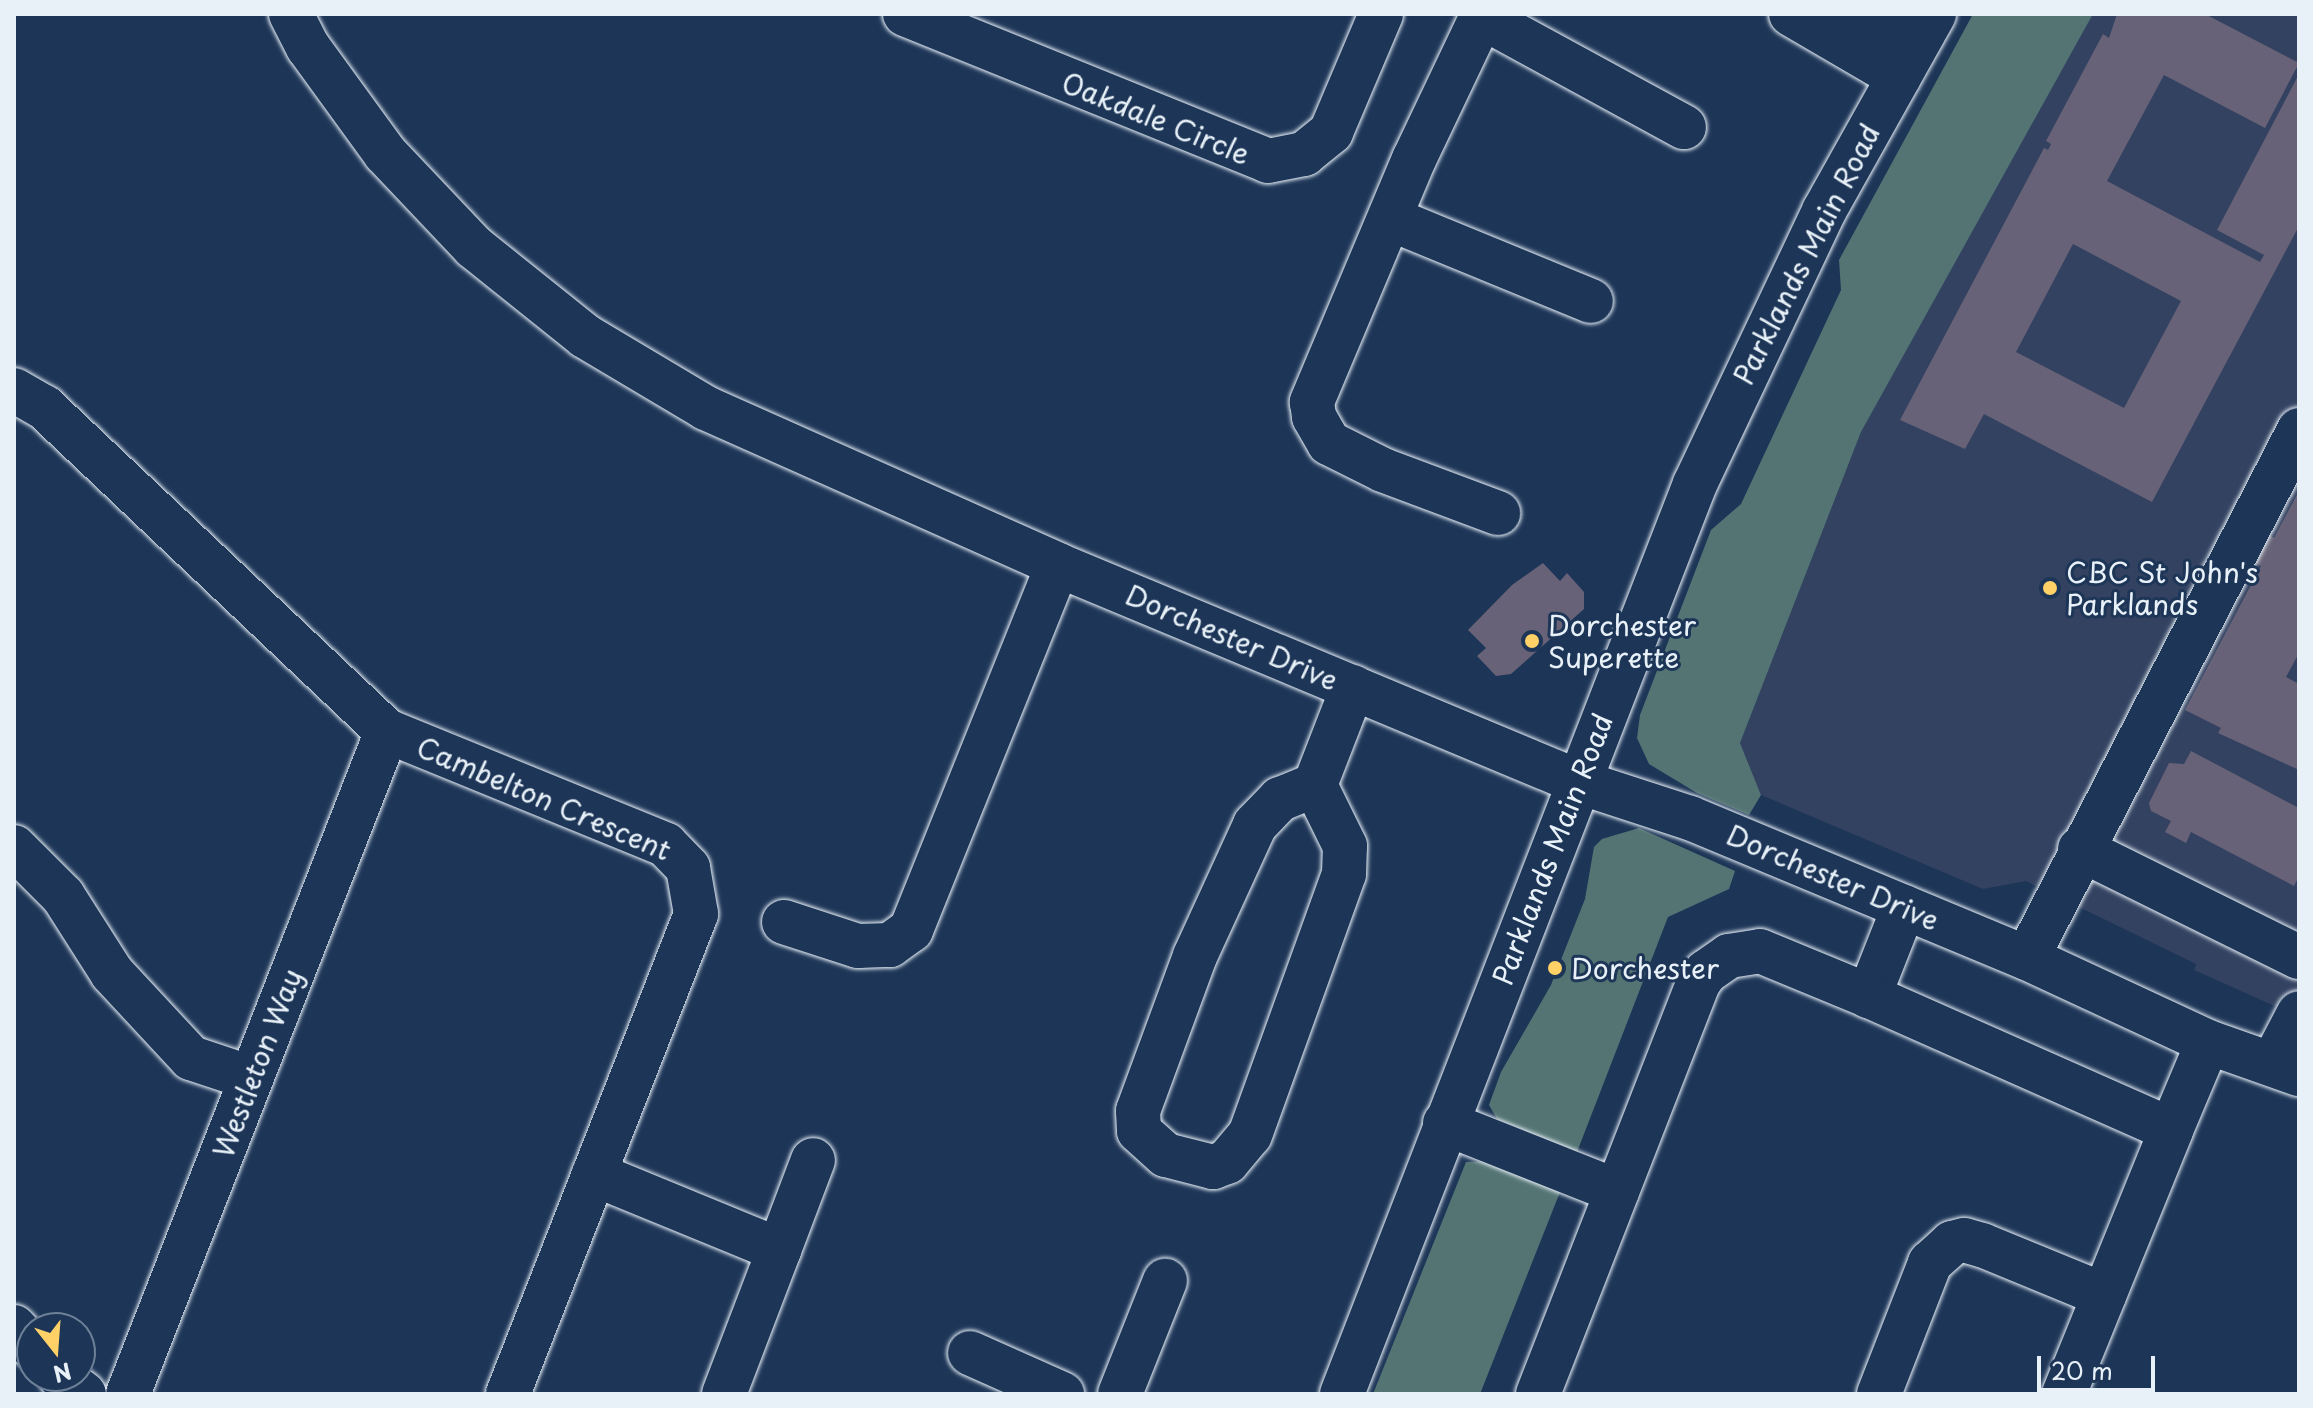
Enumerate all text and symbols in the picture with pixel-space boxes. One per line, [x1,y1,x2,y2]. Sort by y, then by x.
street label: Oakdale Circle [1056,65,1256,171]
street label: Parklands Main Road [1726,119,1886,389]
place label: CBC St John's Parklands [2066,555,2257,621]
street label: Dorchester Drive [1120,577,1344,697]
marker: CBC St John's Parklands [2041,579,2059,597]
place label: Dorchester Superette [1548,608,1696,674]
marker: Dorchester Superette [1523,632,1541,650]
street label: Parklands Main Road [1485,710,1619,988]
street label: Cambelton Crescent [412,729,676,867]
street label: Dorchester Drive [1721,817,1945,937]
place label: Dorchester [1571,951,1719,985]
marker: Dorchester [1546,959,1564,977]
street label: Westleton Way [206,964,308,1162]
north arrow [16,1312,96,1392]
scale bar [2041,1340,2159,1390]
text: 20 m [2051,1352,2113,1388]
text: N [49,1355,76,1392]

